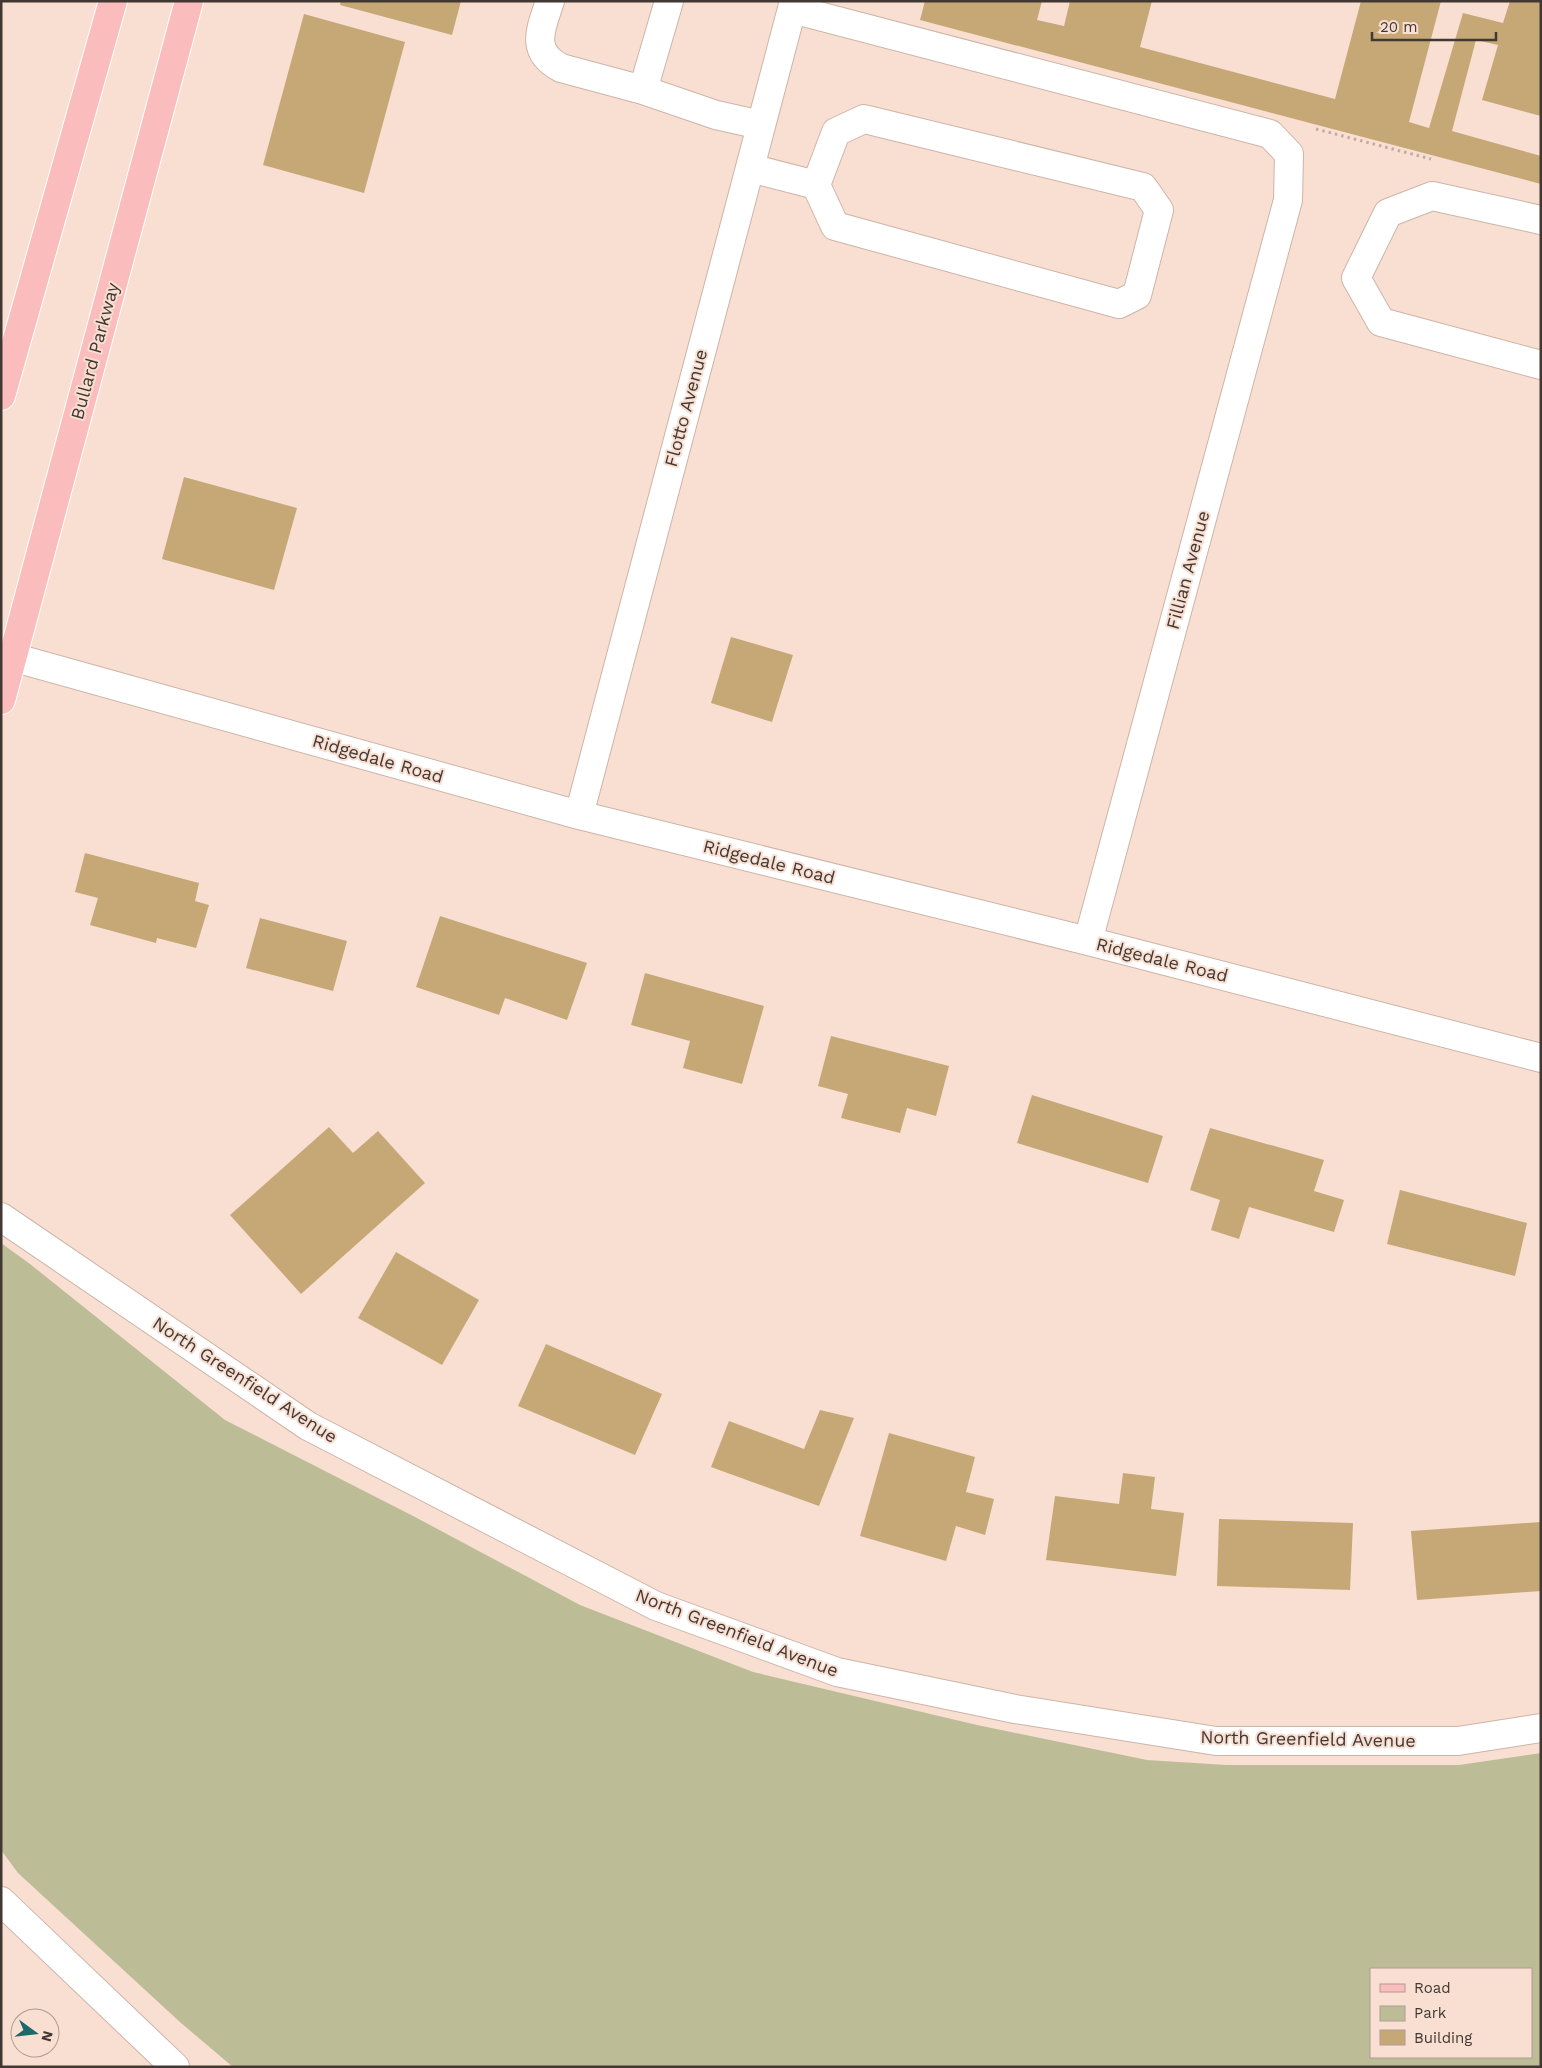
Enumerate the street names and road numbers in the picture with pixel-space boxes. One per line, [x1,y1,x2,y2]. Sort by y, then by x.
street label: Bullard Parkway [66,279,123,422]
street label: Flotto Avenue [660,347,711,469]
street label: Fillian Avenue [1162,508,1213,632]
street label: Ridgedale Road [310,730,446,787]
street label: Ridgedale Road [701,835,837,888]
street label: Ridgedale Road [1094,933,1230,986]
street label: North Greenfield Avenue [149,1312,341,1447]
street label: North Greenfield Avenue [633,1584,842,1681]
street label: North Greenfield Avenue [1200,1726,1416,1751]

